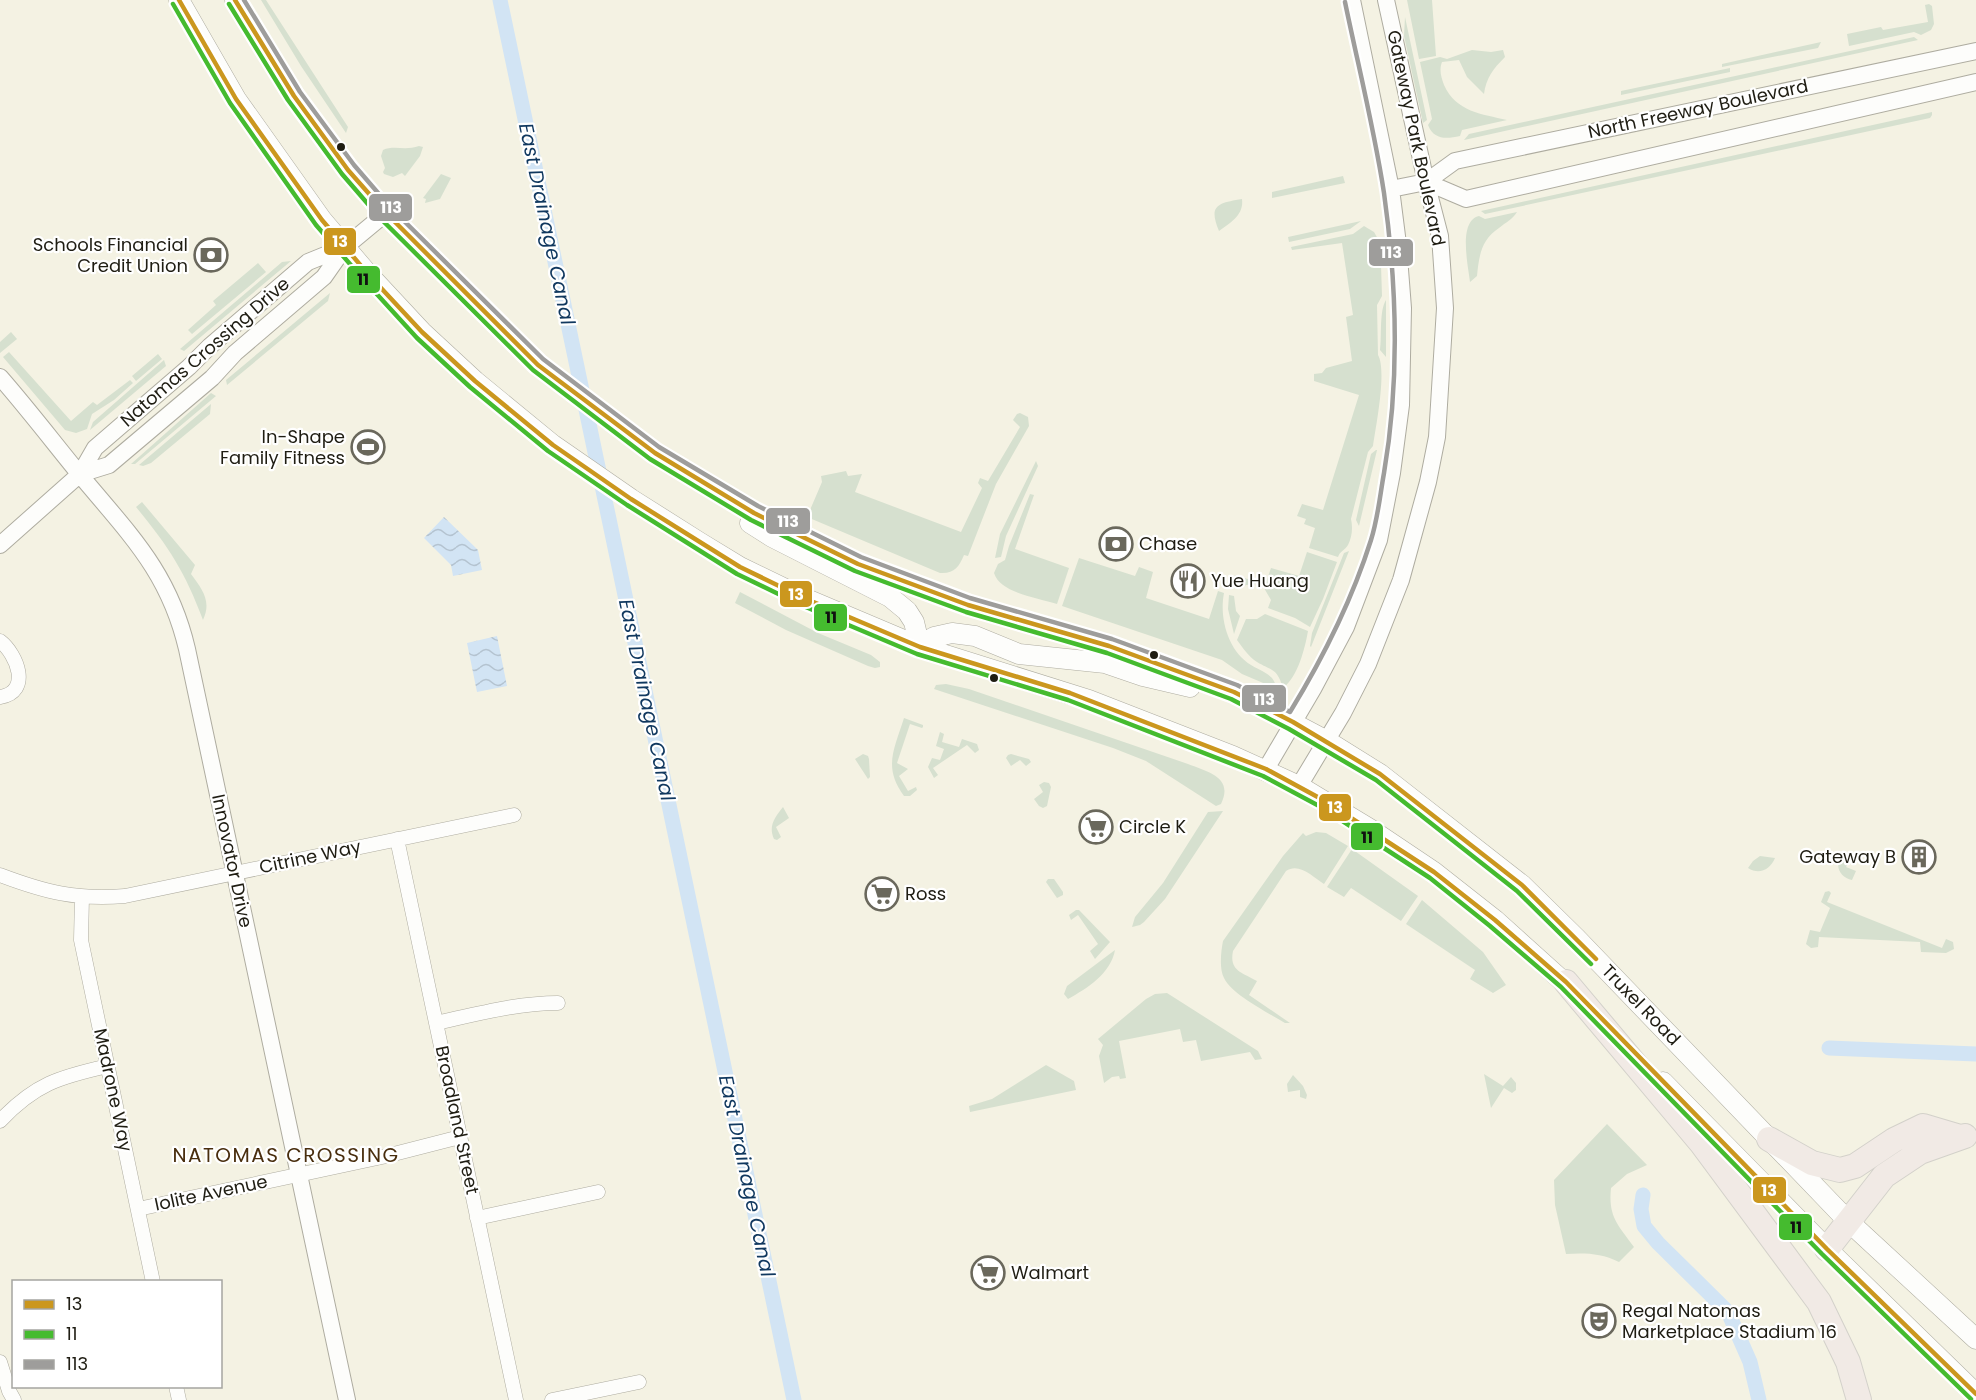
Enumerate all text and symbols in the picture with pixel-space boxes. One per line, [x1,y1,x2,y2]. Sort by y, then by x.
street label: Gateway Park Boulevard [1381,28,1452,248]
street label: North Freeway Boulevard [1585,73,1810,144]
water label: East Drainage Canal [512,120,582,328]
unlabelled marker [335,141,347,153]
line badge: 113 [368,193,413,222]
text: 113 [380,196,402,219]
line badge: 13 [323,227,357,256]
text: 13 [332,230,348,253]
place label: Schools Financial Credit Union [33,232,188,278]
bank icon: Schools Financial Credit Union [193,237,229,273]
line badge: 113 [1368,238,1414,267]
text: 113 [1380,241,1402,264]
line badge: 11 [346,265,381,294]
text: 11 [357,268,369,291]
street label: Natomas Crossing Drive [115,271,295,432]
place label: In-Shape Family Fitness [220,424,345,470]
sports icon: In-Shape Family Fitness [350,429,386,465]
line badge: 113 [765,507,811,535]
text: 113 [777,510,799,533]
bank icon: Chase [1098,526,1134,562]
place label: Chase [1139,531,1197,556]
restaurant icon: Yue Huang [1170,563,1206,599]
place label: Yue Huang [1211,568,1309,593]
line badge: 13 [779,580,813,608]
text: 13 [788,583,804,606]
water label: East Drainage Canal [612,596,682,804]
line badge: 11 [813,603,848,632]
text: 11 [825,606,837,629]
unlabelled marker [1148,649,1160,661]
unlabelled marker [988,672,1000,684]
line badge: 113 [1241,684,1287,713]
text: 113 [1253,688,1275,711]
street label: Innovator Drive [206,792,259,930]
line badge: 13 [1318,793,1352,822]
text: 13 [1327,796,1343,819]
supermarket icon: Circle K [1078,809,1114,845]
place label: Circle K [1119,814,1186,839]
line badge: 11 [1350,822,1384,851]
text: 11 [1361,826,1373,849]
street label: Citrine Way [257,834,363,879]
building icon: Gateway B [1901,839,1937,875]
place label: Gateway B [1799,844,1896,869]
supermarket icon: Ross [864,876,900,912]
place label: Ross [905,881,946,906]
street label: Truxel Road [1596,959,1686,1051]
street label: Madrone Way [88,1026,139,1154]
street label: Broadland Street [430,1043,485,1197]
water label: East Drainage Canal [712,1072,782,1280]
district label: NATOMAS CROSSING [172,1141,400,1169]
street label: Iolite Avenue [152,1168,270,1217]
line badge: 13 [1752,1176,1787,1204]
text: 13 [1761,1179,1777,1202]
line badge: 11 [1778,1213,1813,1241]
text: 11 [1790,1216,1802,1239]
supermarket icon: Walmart [970,1255,1006,1291]
place label: Walmart [1011,1260,1089,1285]
legend [12,1280,222,1388]
text: 13 [66,1291,82,1316]
place label: Regal Natomas Marketplace Stadium 16 [1622,1298,1837,1344]
theatre icon: Regal Natomas Marketplace Stadium 16 [1581,1303,1617,1339]
text: 11 [66,1321,78,1346]
text: 113 [66,1351,88,1376]

